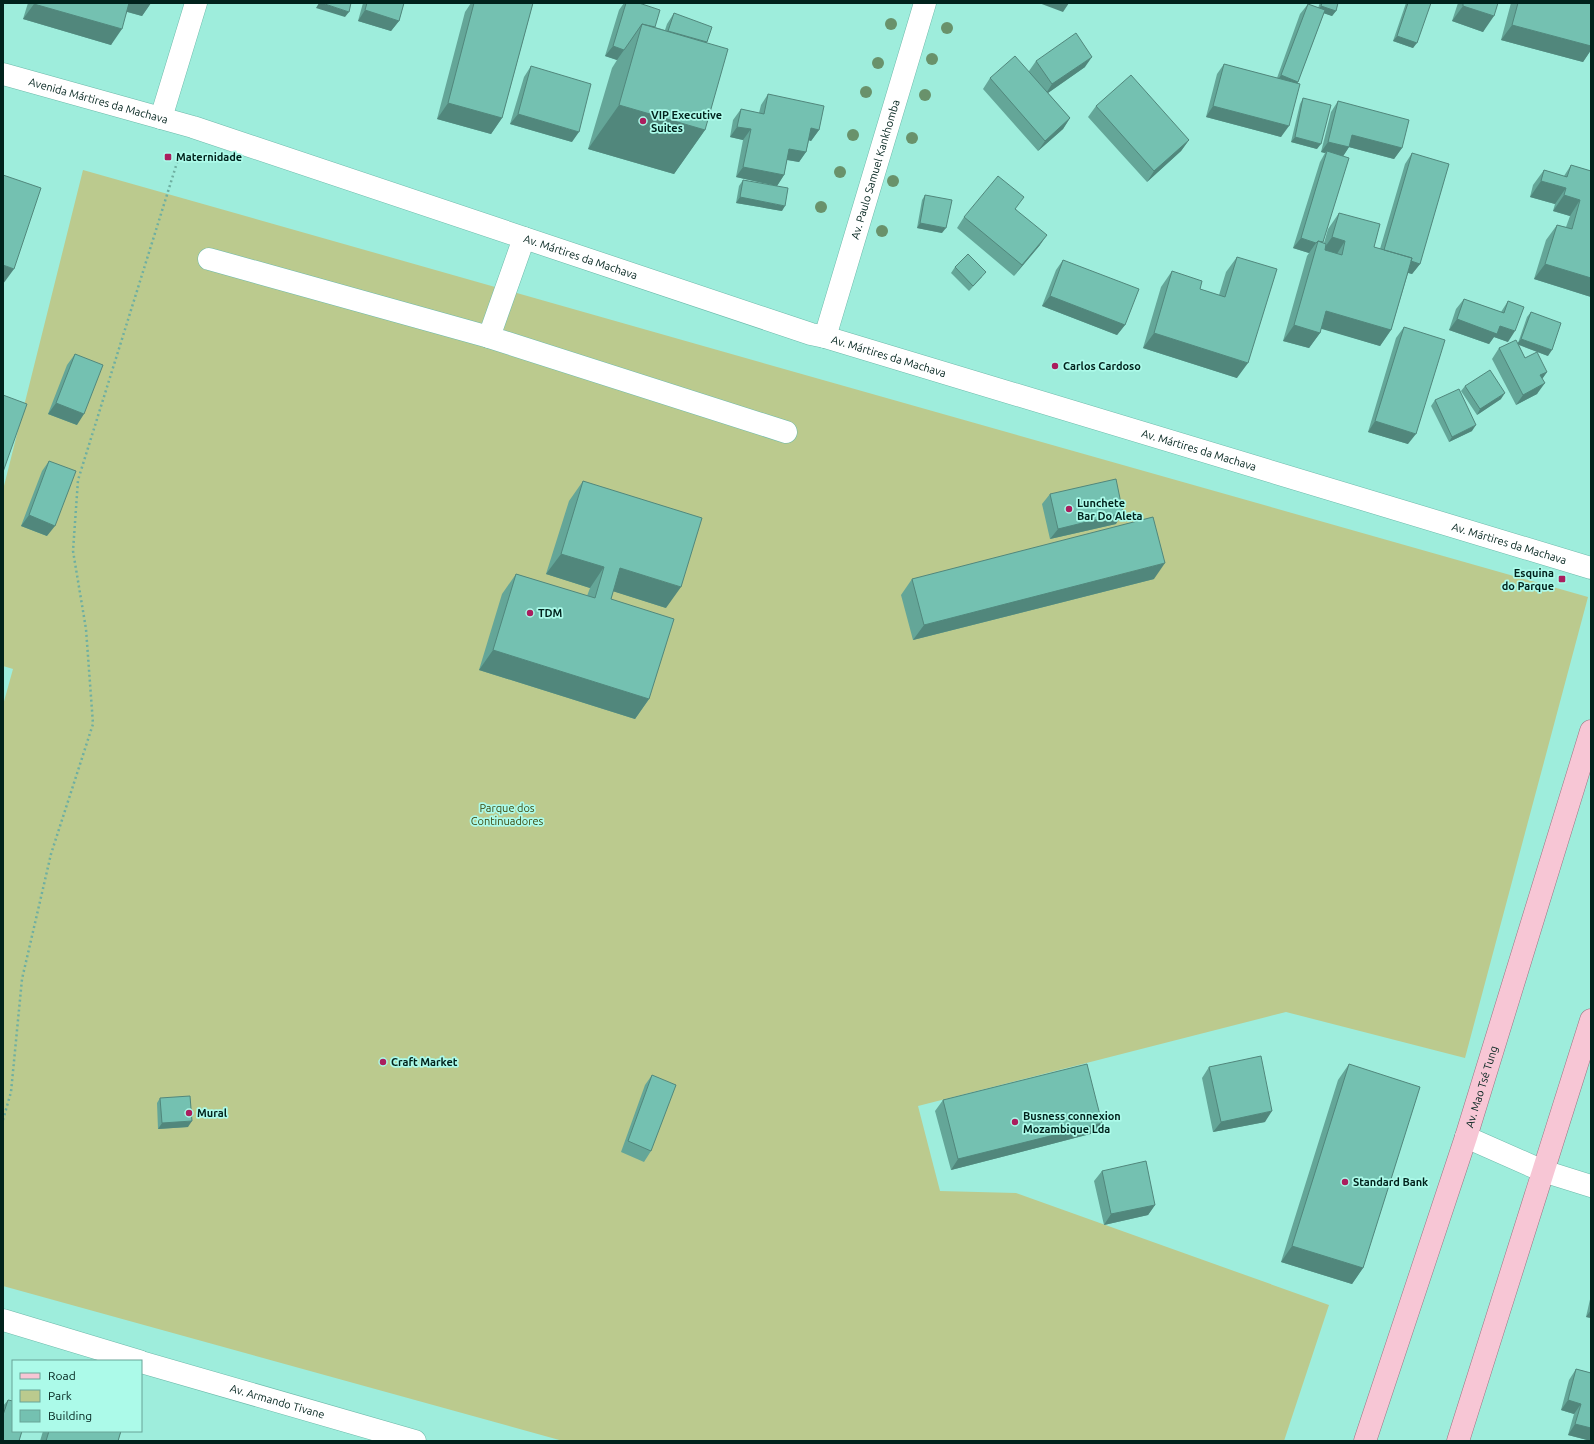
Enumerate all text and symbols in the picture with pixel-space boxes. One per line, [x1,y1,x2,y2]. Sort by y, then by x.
street label: Avenida Mártires da Machava [27,75,169,126]
street label: Av. Paulo Samuel Kankhomba [849,98,902,240]
place label: VIP Executive Suites [651,109,722,134]
marker: VIP Executive Suites [638,116,648,126]
place label: Maternidade [176,151,242,163]
marker: Maternidade [163,152,173,162]
street label: Av. Mártires da Machava [522,232,639,281]
street label: Av. Mártires da Machava [830,333,948,379]
place label: Carlos Cardoso [1063,360,1141,372]
marker: Carlos Cardoso [1050,361,1060,371]
street label: Av. Mártires da Machava [1140,427,1258,473]
place label: Lunchete Bar Do Aleta [1077,497,1143,522]
marker: Lunchete Bar Do Aleta [1064,504,1074,514]
street label: Av. Mártires da Machava [1450,520,1568,566]
place label: Esquina do Parque [1502,567,1554,592]
marker: Esquina do Parque [1557,574,1567,584]
place label: TDM [538,607,563,619]
marker: TDM [525,608,535,618]
park label: Parque dos Continuadores [471,802,543,827]
street label: Av. Mao Tsé Tung [1463,1044,1500,1129]
place label: Craft Market [391,1056,458,1068]
marker: Craft Market [378,1057,388,1067]
place label: Mural [197,1107,228,1119]
marker: Mural [184,1108,194,1118]
place label: Busness connexion Mozambique Lda [1023,1110,1121,1135]
marker: Busness connexion Mozambique Lda [1010,1117,1020,1127]
place label: Standard Bank [1353,1176,1429,1188]
marker: Standard Bank [1340,1177,1350,1187]
legend [12,1360,142,1432]
text: Road [48,1369,76,1382]
street label: Av. Armando Tivane [229,1382,326,1421]
text: Park [48,1389,72,1402]
text: Building [48,1409,92,1422]

